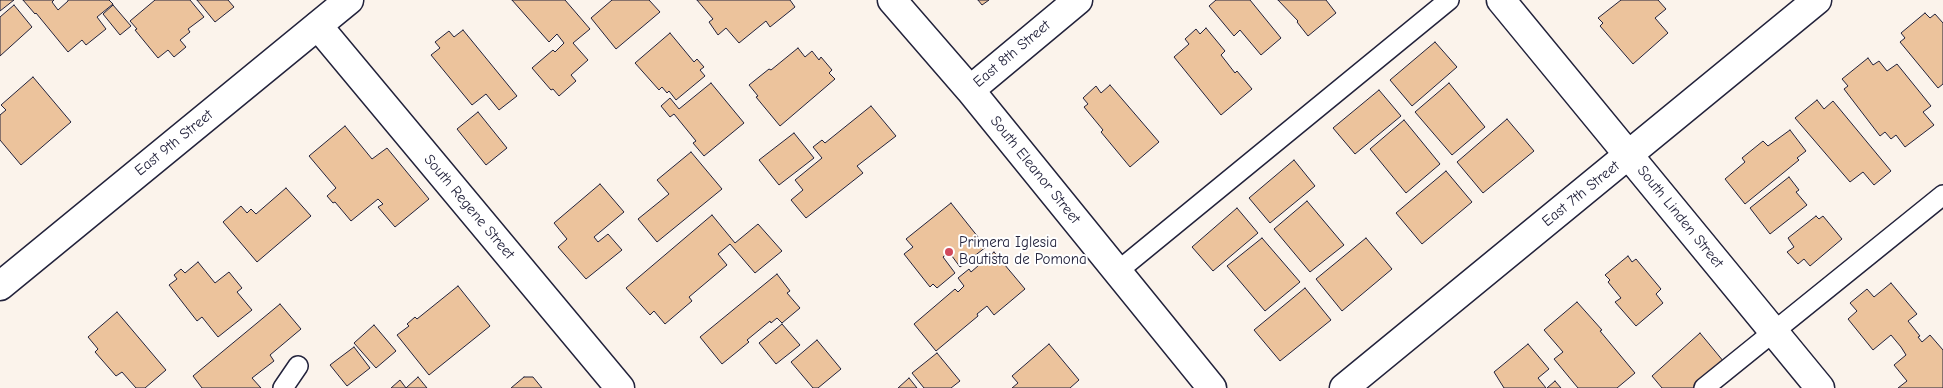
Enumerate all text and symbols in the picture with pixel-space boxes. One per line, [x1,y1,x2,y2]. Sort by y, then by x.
street label: East 8th Street [970,17,1054,91]
street label: East 9th Street [131,106,217,180]
street label: South Eleanor Street [986,112,1084,228]
street label: South Regene Street [420,151,518,263]
street label: East 7th Street [1539,157,1623,231]
street label: South Linden Street [1633,162,1727,272]
place label: Primera Iglesia Bautista de Pomona [959,234,1087,269]
marker: Primera Iglesia Bautista de Pomona [943,246,955,258]

